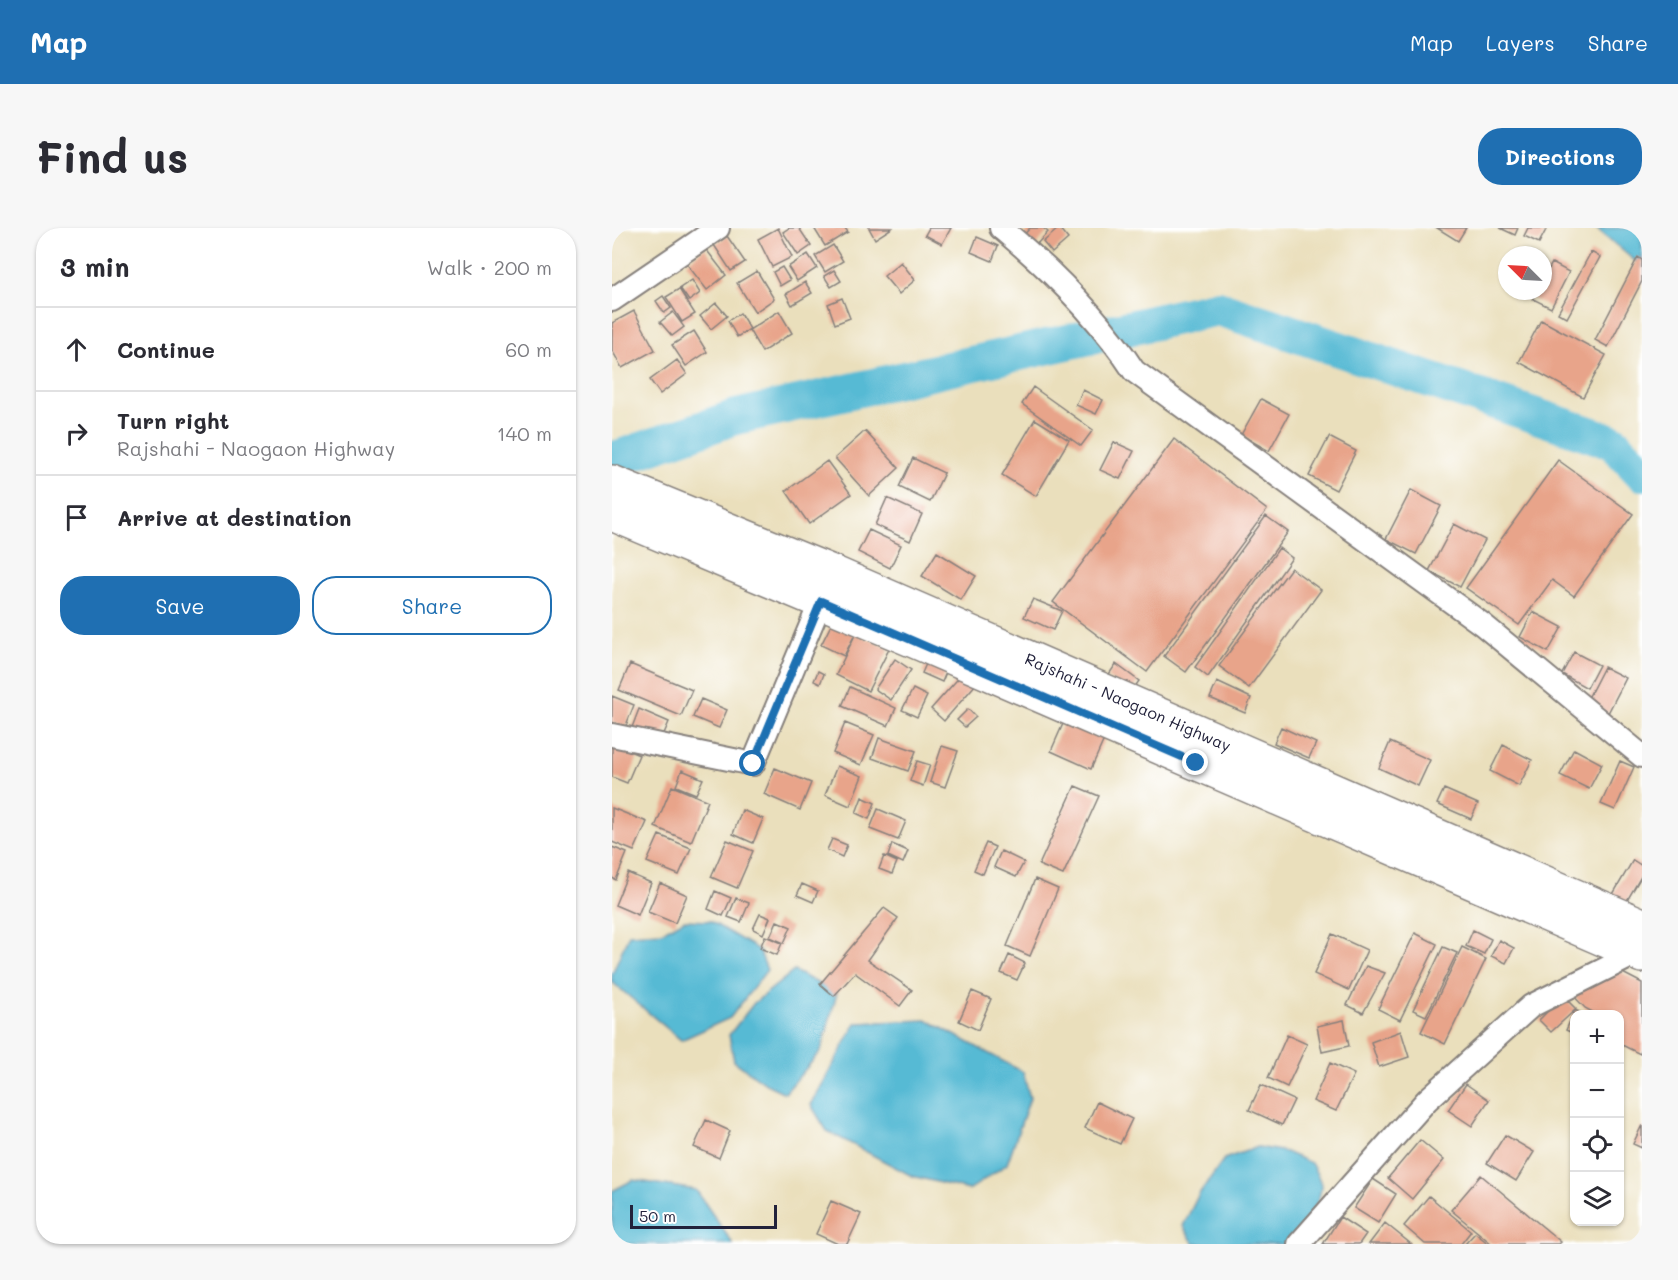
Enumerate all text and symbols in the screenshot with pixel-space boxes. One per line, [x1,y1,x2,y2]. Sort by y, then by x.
text: Map [30,24,87,60]
text: Map [1410,29,1453,56]
text: Layers [1486,29,1555,56]
text: Share [1588,29,1648,56]
button: Directions [1478,128,1642,185]
text: Find us [36,129,188,184]
north arrow [1498,246,1552,300]
text: 3 min [60,250,129,284]
text: Walk · 200 m [427,254,552,280]
icon: ahead [60,333,93,366]
text: Continue [117,335,215,364]
text: 60 m [505,336,552,362]
text: Turn right [117,406,229,435]
icon: right [60,417,93,450]
text: 140 m [497,420,552,446]
text: Rajshahi - Naogaon Highway [117,435,395,461]
icon: arrive [60,501,93,534]
text: Arrive at destination [117,503,352,532]
button: Save [60,576,300,635]
button: Share [312,576,552,635]
street label: Rajshahi - Naogaon Highway [1022,647,1235,755]
route end [1182,749,1208,775]
route start [739,750,765,776]
map controls [1570,1010,1624,1226]
button: + [1570,1010,1624,1064]
button: − [1570,1064,1624,1118]
button: locate [1570,1118,1624,1172]
button: layers [1570,1172,1624,1226]
scale bar [630,1202,777,1230]
text: 50 m [639,1205,676,1226]

